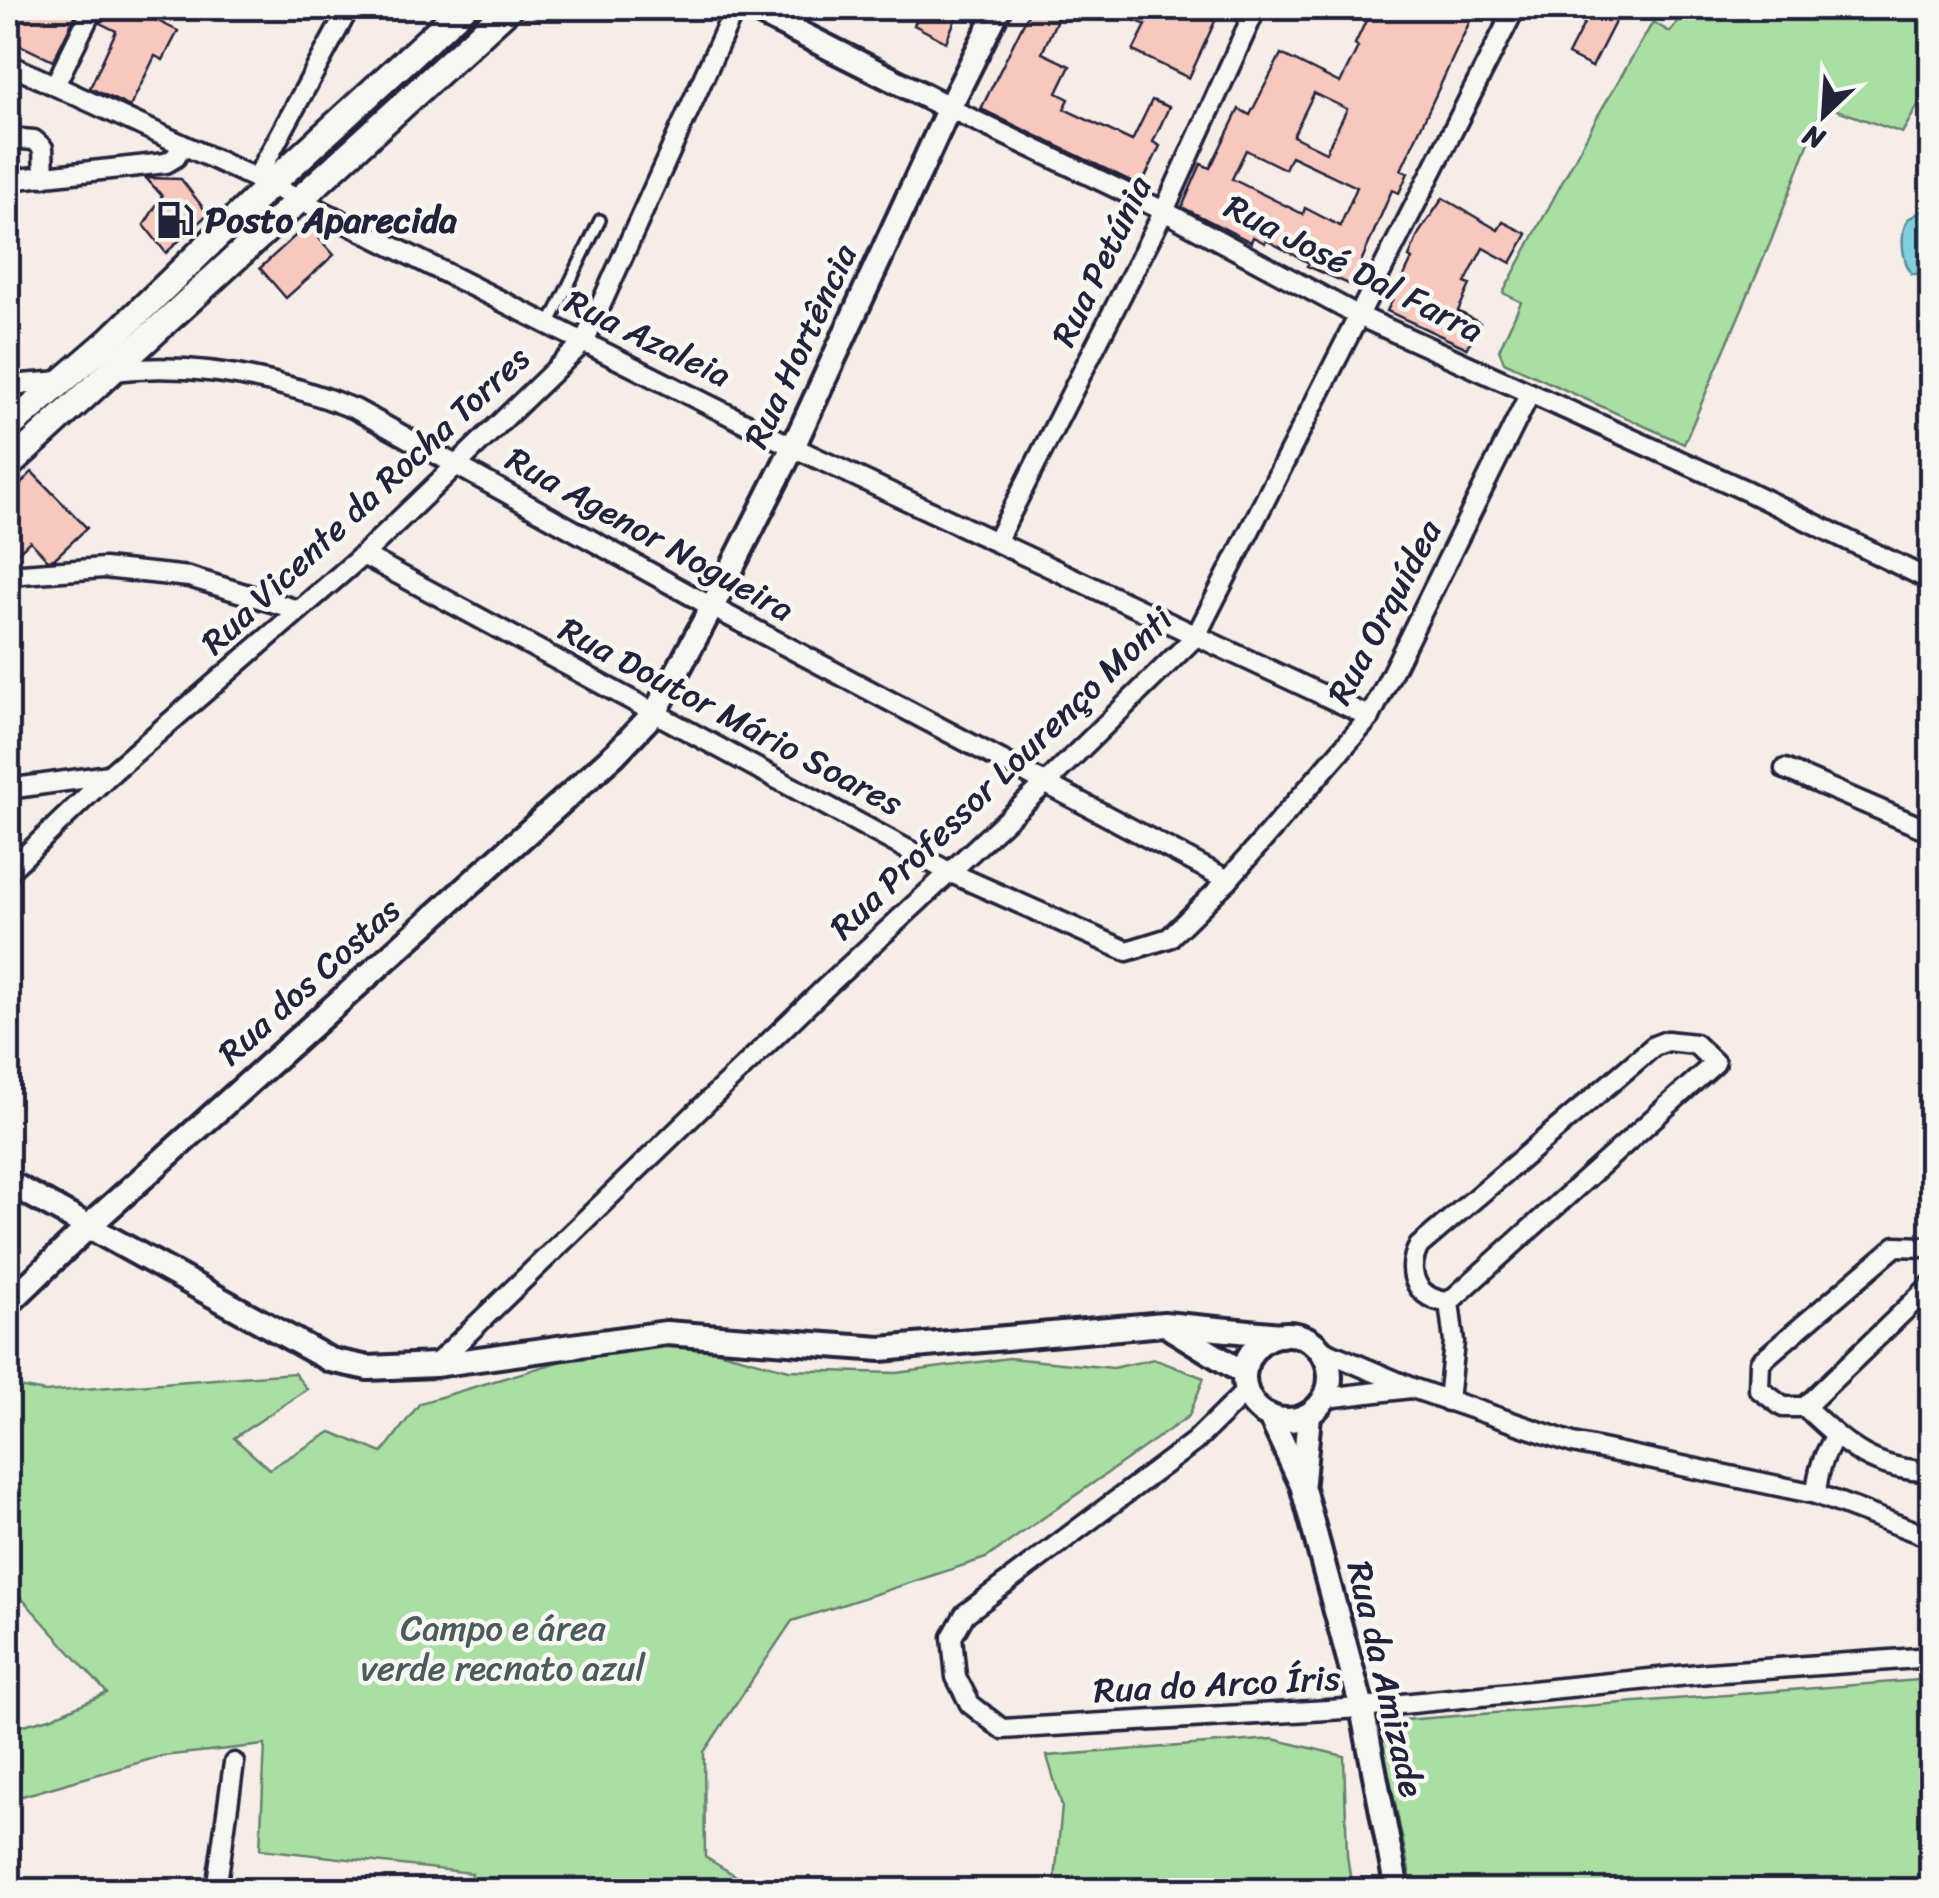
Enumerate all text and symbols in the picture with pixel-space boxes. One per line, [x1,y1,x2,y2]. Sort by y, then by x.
north arrow [1774,65,1874,165]
text: N [1794,111,1834,164]
street label: Rua Petúnia [1033,164,1169,357]
street label: Rua José Dal Farra [1213,176,1495,360]
place label: Posto Aparecida [205,189,457,251]
fuel station icon: Posto Aparecida [154,199,196,241]
street label: Rua Hortência [725,233,875,459]
street label: Rua Azaleia [554,271,742,405]
street label: Rua Vicente da Rocha Torres [185,329,545,670]
street label: Rua Agenor Nogueira [494,429,806,639]
street label: Rua Orquídea [1309,507,1459,716]
street label: Rua Professor Lourenço Monti [814,590,1189,955]
street label: Rua Doutor Mário Soares [547,599,915,833]
street label: Rua dos Costas [203,881,415,1081]
street label: Rua da Amizade [1329,1555,1443,1803]
park label: Campo e área verde recnato azul [361,1597,646,1699]
street label: Rua do Arco Íris [1092,1647,1342,1721]

